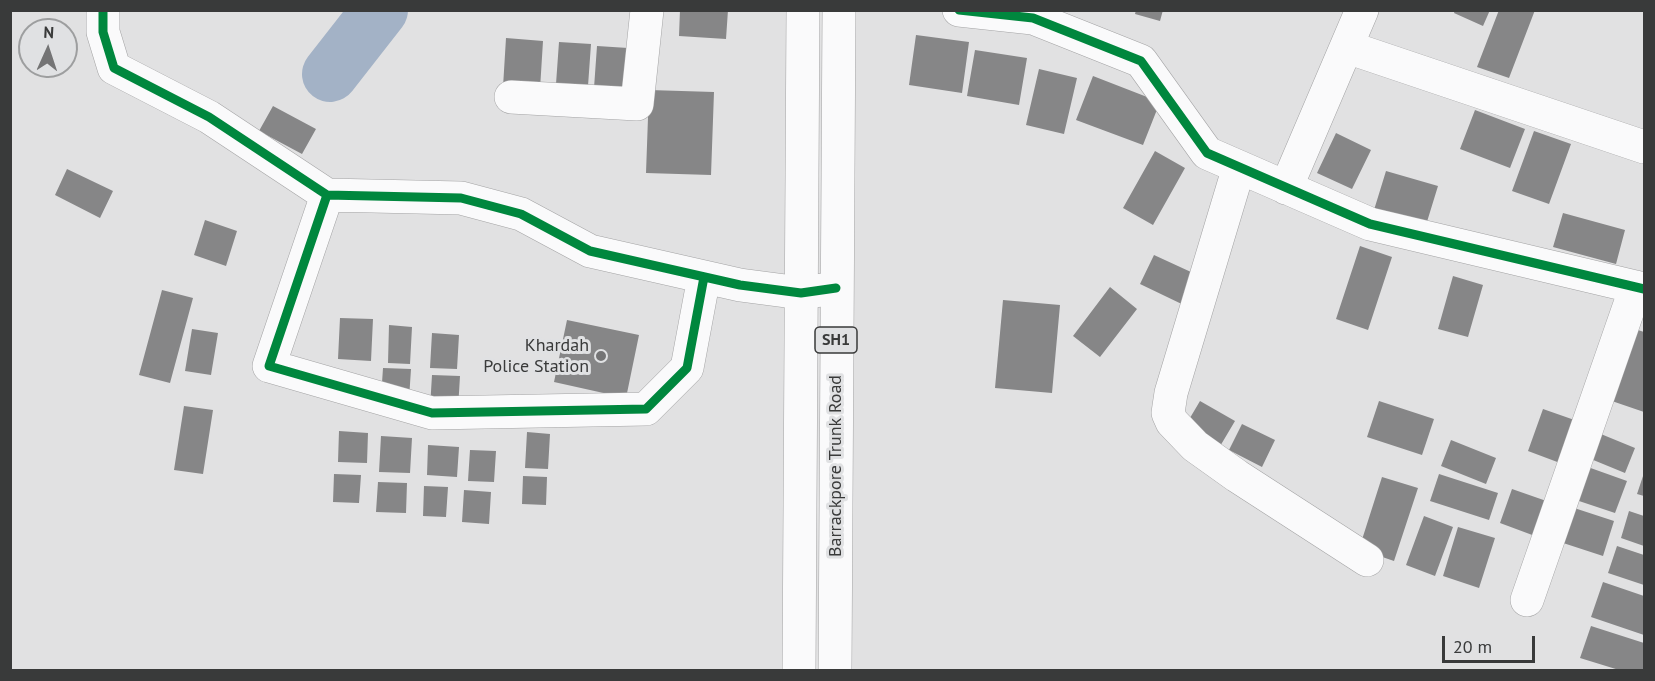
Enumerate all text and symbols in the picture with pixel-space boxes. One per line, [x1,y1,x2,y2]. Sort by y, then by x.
north arrow [18,18,78,78]
text: N [43,22,55,42]
road number: SH1 [815,327,857,353]
place label: Khardah Police Station [483,335,589,378]
marker: Khardah Police Station [594,349,608,363]
street label: Barrackpore Trunk Road [825,375,847,557]
scale bar [1445,624,1538,662]
text: 20 m [1453,635,1492,658]

